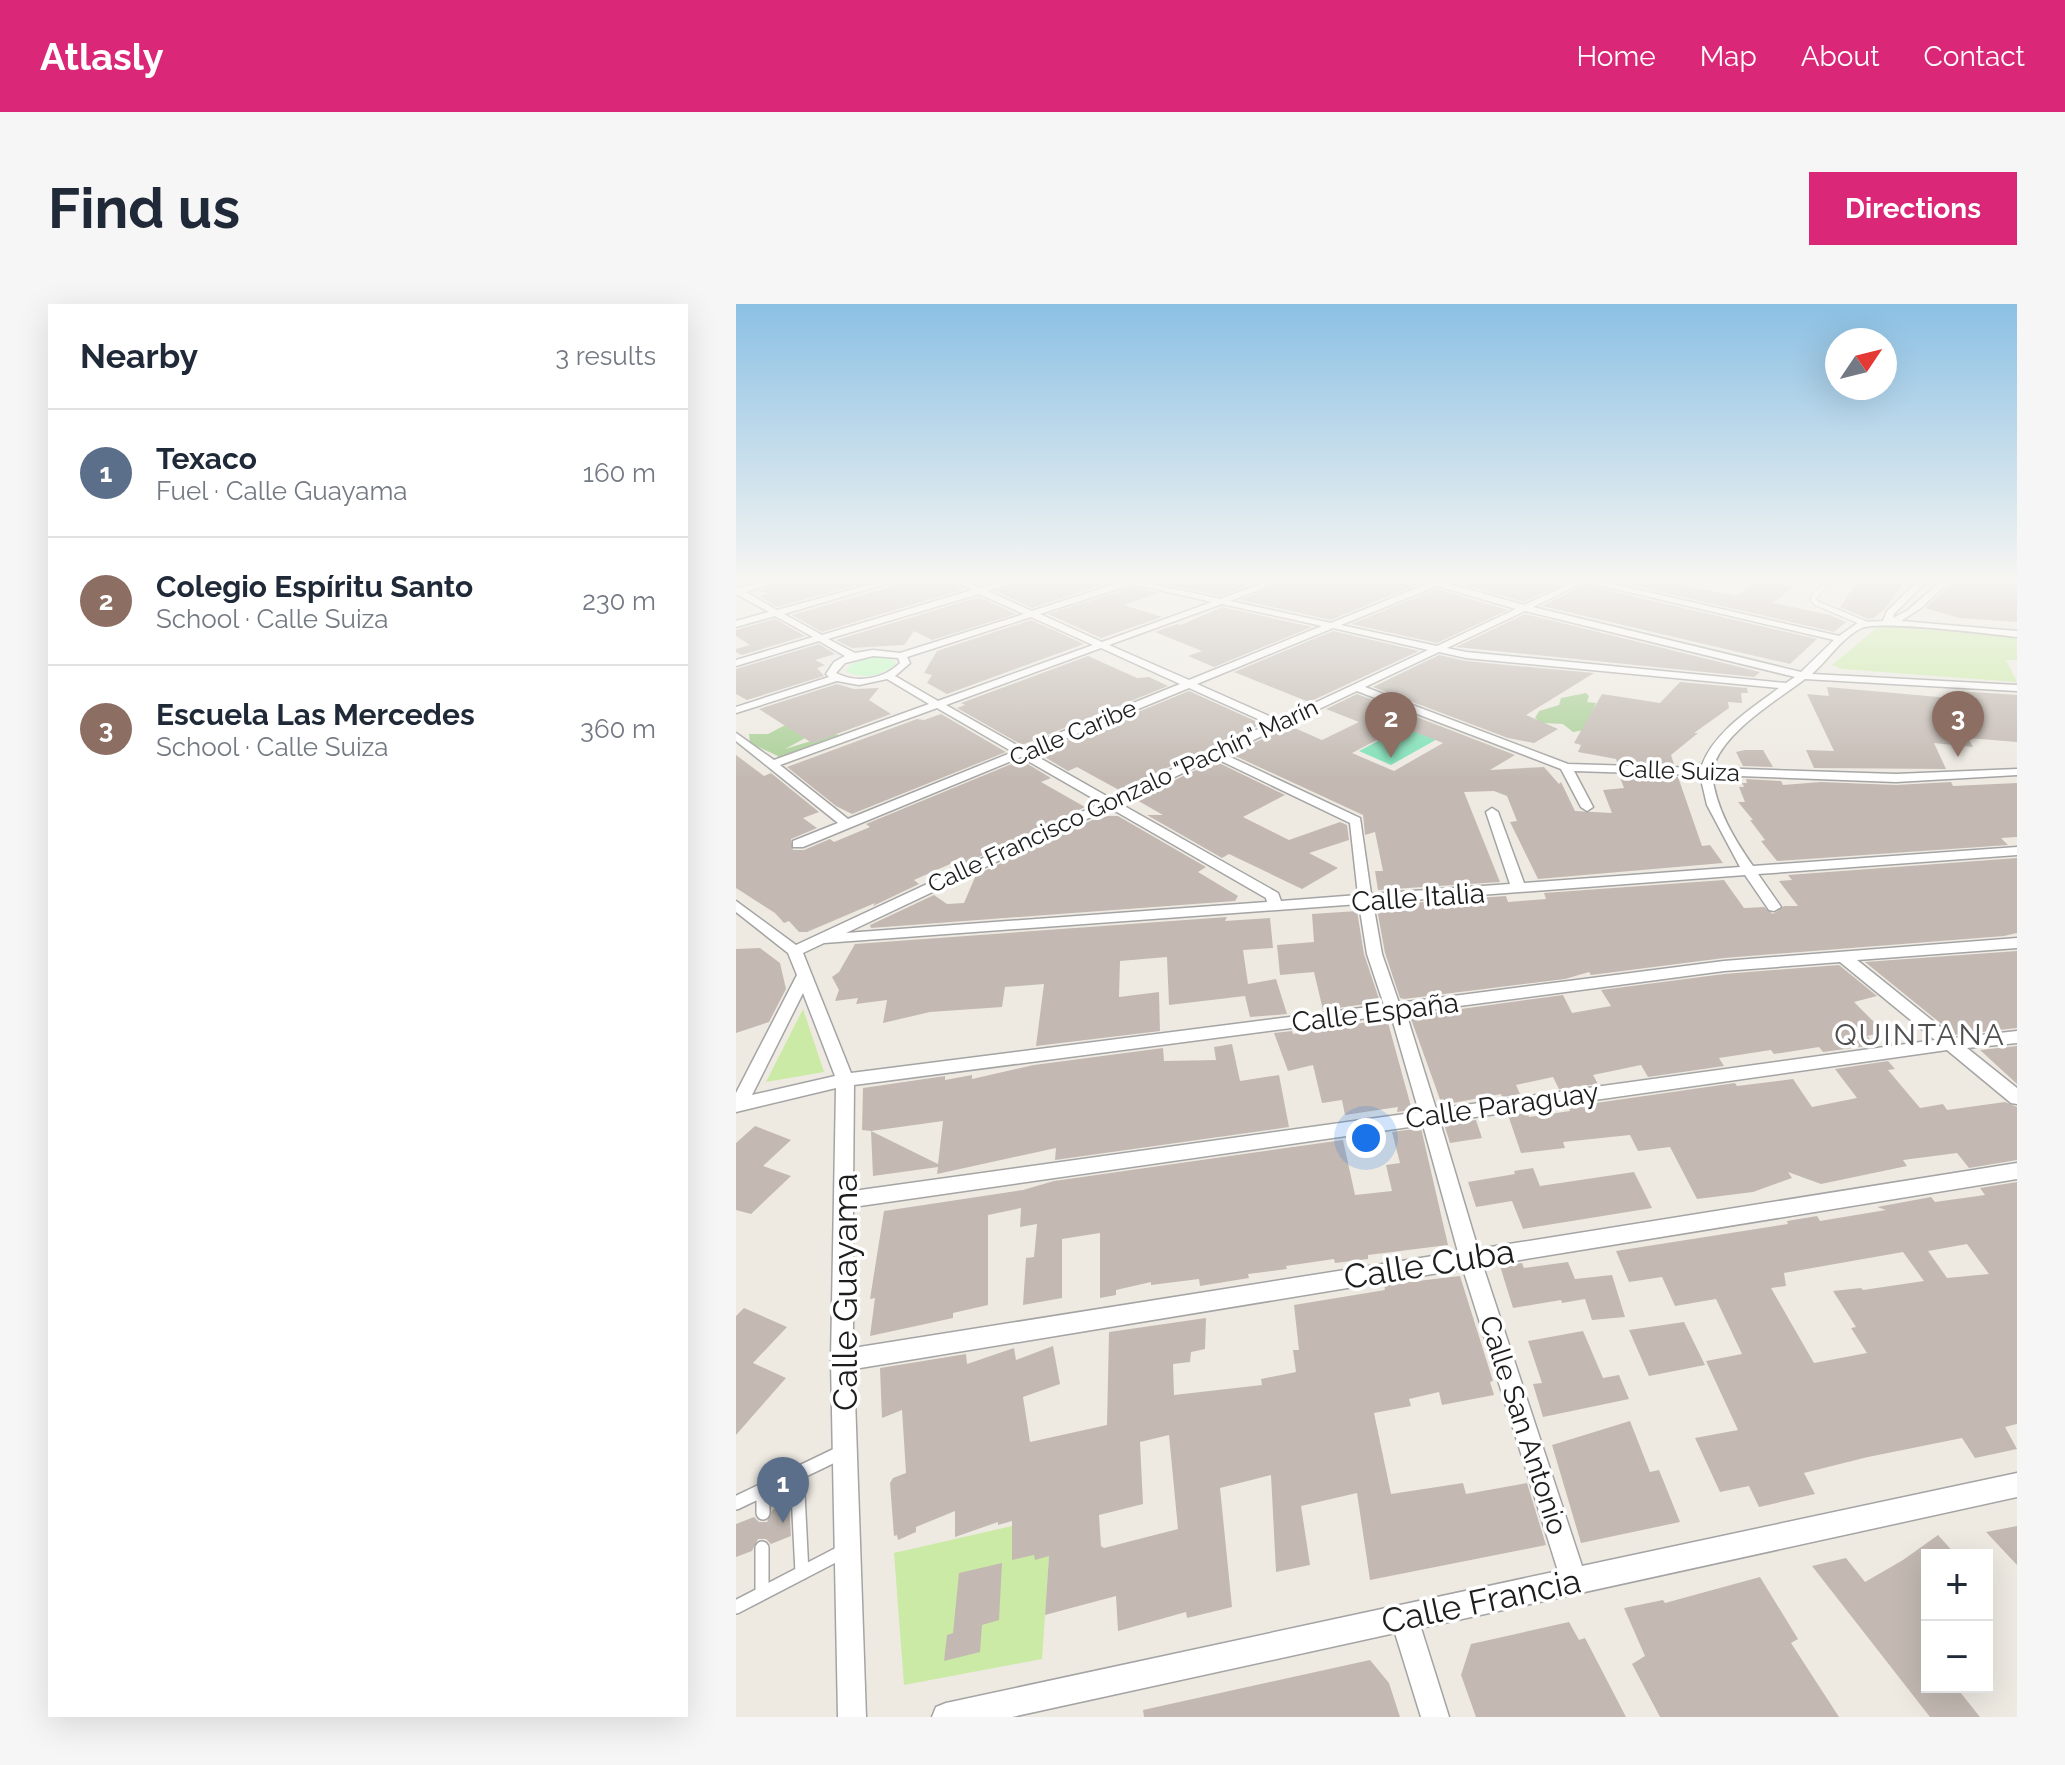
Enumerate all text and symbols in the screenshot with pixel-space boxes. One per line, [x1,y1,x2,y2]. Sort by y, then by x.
text: Atlasly [40,34,164,79]
text: Home [1576,40,1656,73]
text: Map [1700,40,1757,73]
text: About [1801,40,1880,73]
text: Contact [1924,40,2025,73]
button: Directions [1809,172,2017,245]
text: Find us [48,175,240,241]
north arrow [1825,328,1897,400]
text: Nearby [80,336,198,376]
text: 3 results [555,341,656,371]
text: Texaco [156,441,257,476]
text: 1 [100,458,112,488]
text: 160 m [583,458,656,488]
text: Fuel · Calle Guayama [156,476,407,506]
text: Colegio Espíritu Santo [156,569,473,604]
text: 2 [99,586,113,616]
text: 230 m [582,586,656,616]
text: School · Calle Suiza [156,604,389,634]
pin: 3 [1932,691,1984,757]
street label: Calle Francisco Gonzalo "Pachín" Marín [923,692,1322,899]
pin: 2 [1365,692,1417,758]
street label: Calle Caribe [1005,693,1141,772]
text: Escuela Las Mercedes [156,697,475,732]
text: 3 [99,714,113,744]
text: 360 m [580,714,656,744]
text: School · Calle Suiza [156,732,389,762]
street label: Calle Suiza [1618,754,1740,787]
street label: Calle Italia [1350,876,1486,919]
street label: Calle España [1290,986,1460,1039]
district label: QUINTANA [1834,1017,2006,1052]
street label: Calle Paraguay [1403,1076,1601,1135]
your location [1346,1118,1386,1158]
street label: Calle Guayama [825,1173,865,1411]
street label: Calle Cuba [1341,1231,1517,1297]
street label: Calle San Antonio [1473,1312,1574,1539]
pin: 1 [757,1457,809,1523]
map controls [1921,1549,1993,1693]
button: + [1921,1549,1993,1621]
street label: Calle Francia [1378,1560,1584,1642]
button: − [1921,1621,1993,1693]

